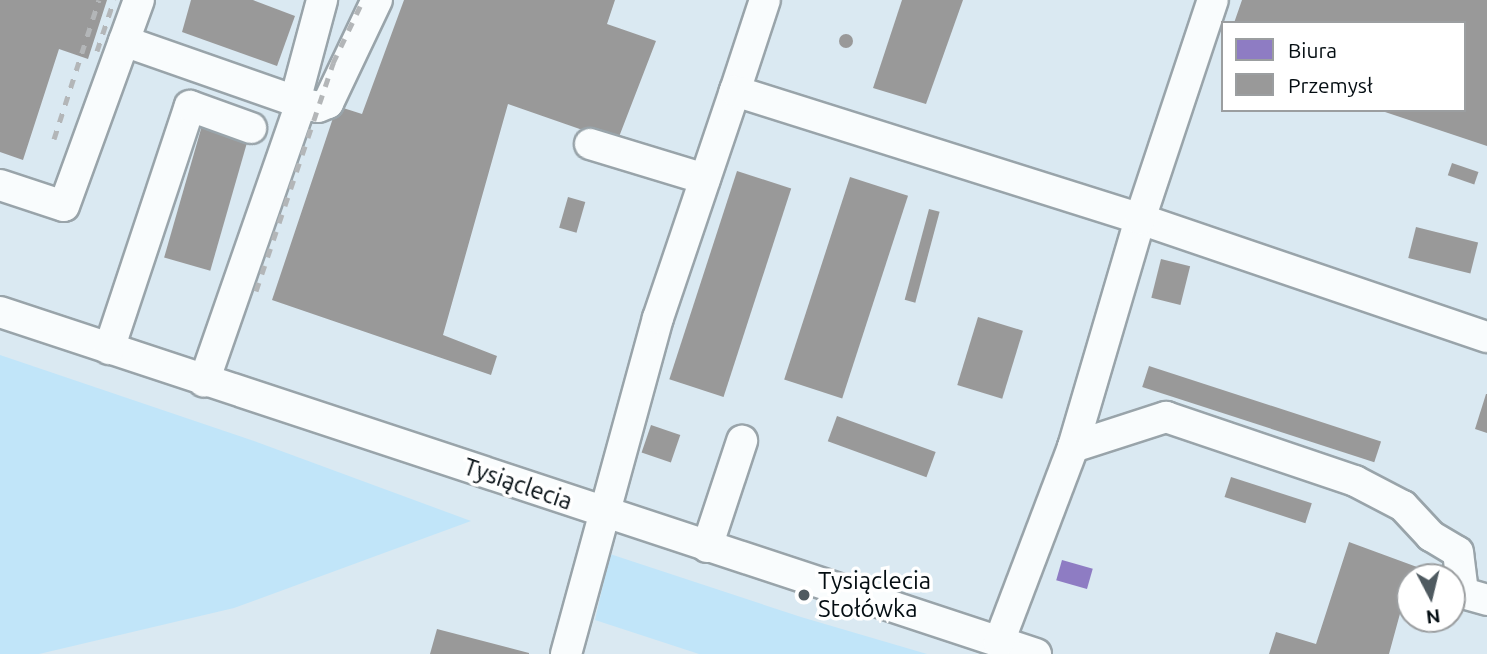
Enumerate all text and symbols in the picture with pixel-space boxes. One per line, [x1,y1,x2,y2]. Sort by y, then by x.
legend [1221,21,1466,112]
text: Biura [1288,38,1337,62]
text: Przemysł [1288,73,1373,97]
street label: Tysiąclecia [460,452,576,516]
north arrow [1396,563,1466,633]
place label: Tysiąclecia Stołówka [818,567,931,623]
marker: Tysiąclecia Stołówka [796,587,812,603]
text: N [1425,605,1442,629]

